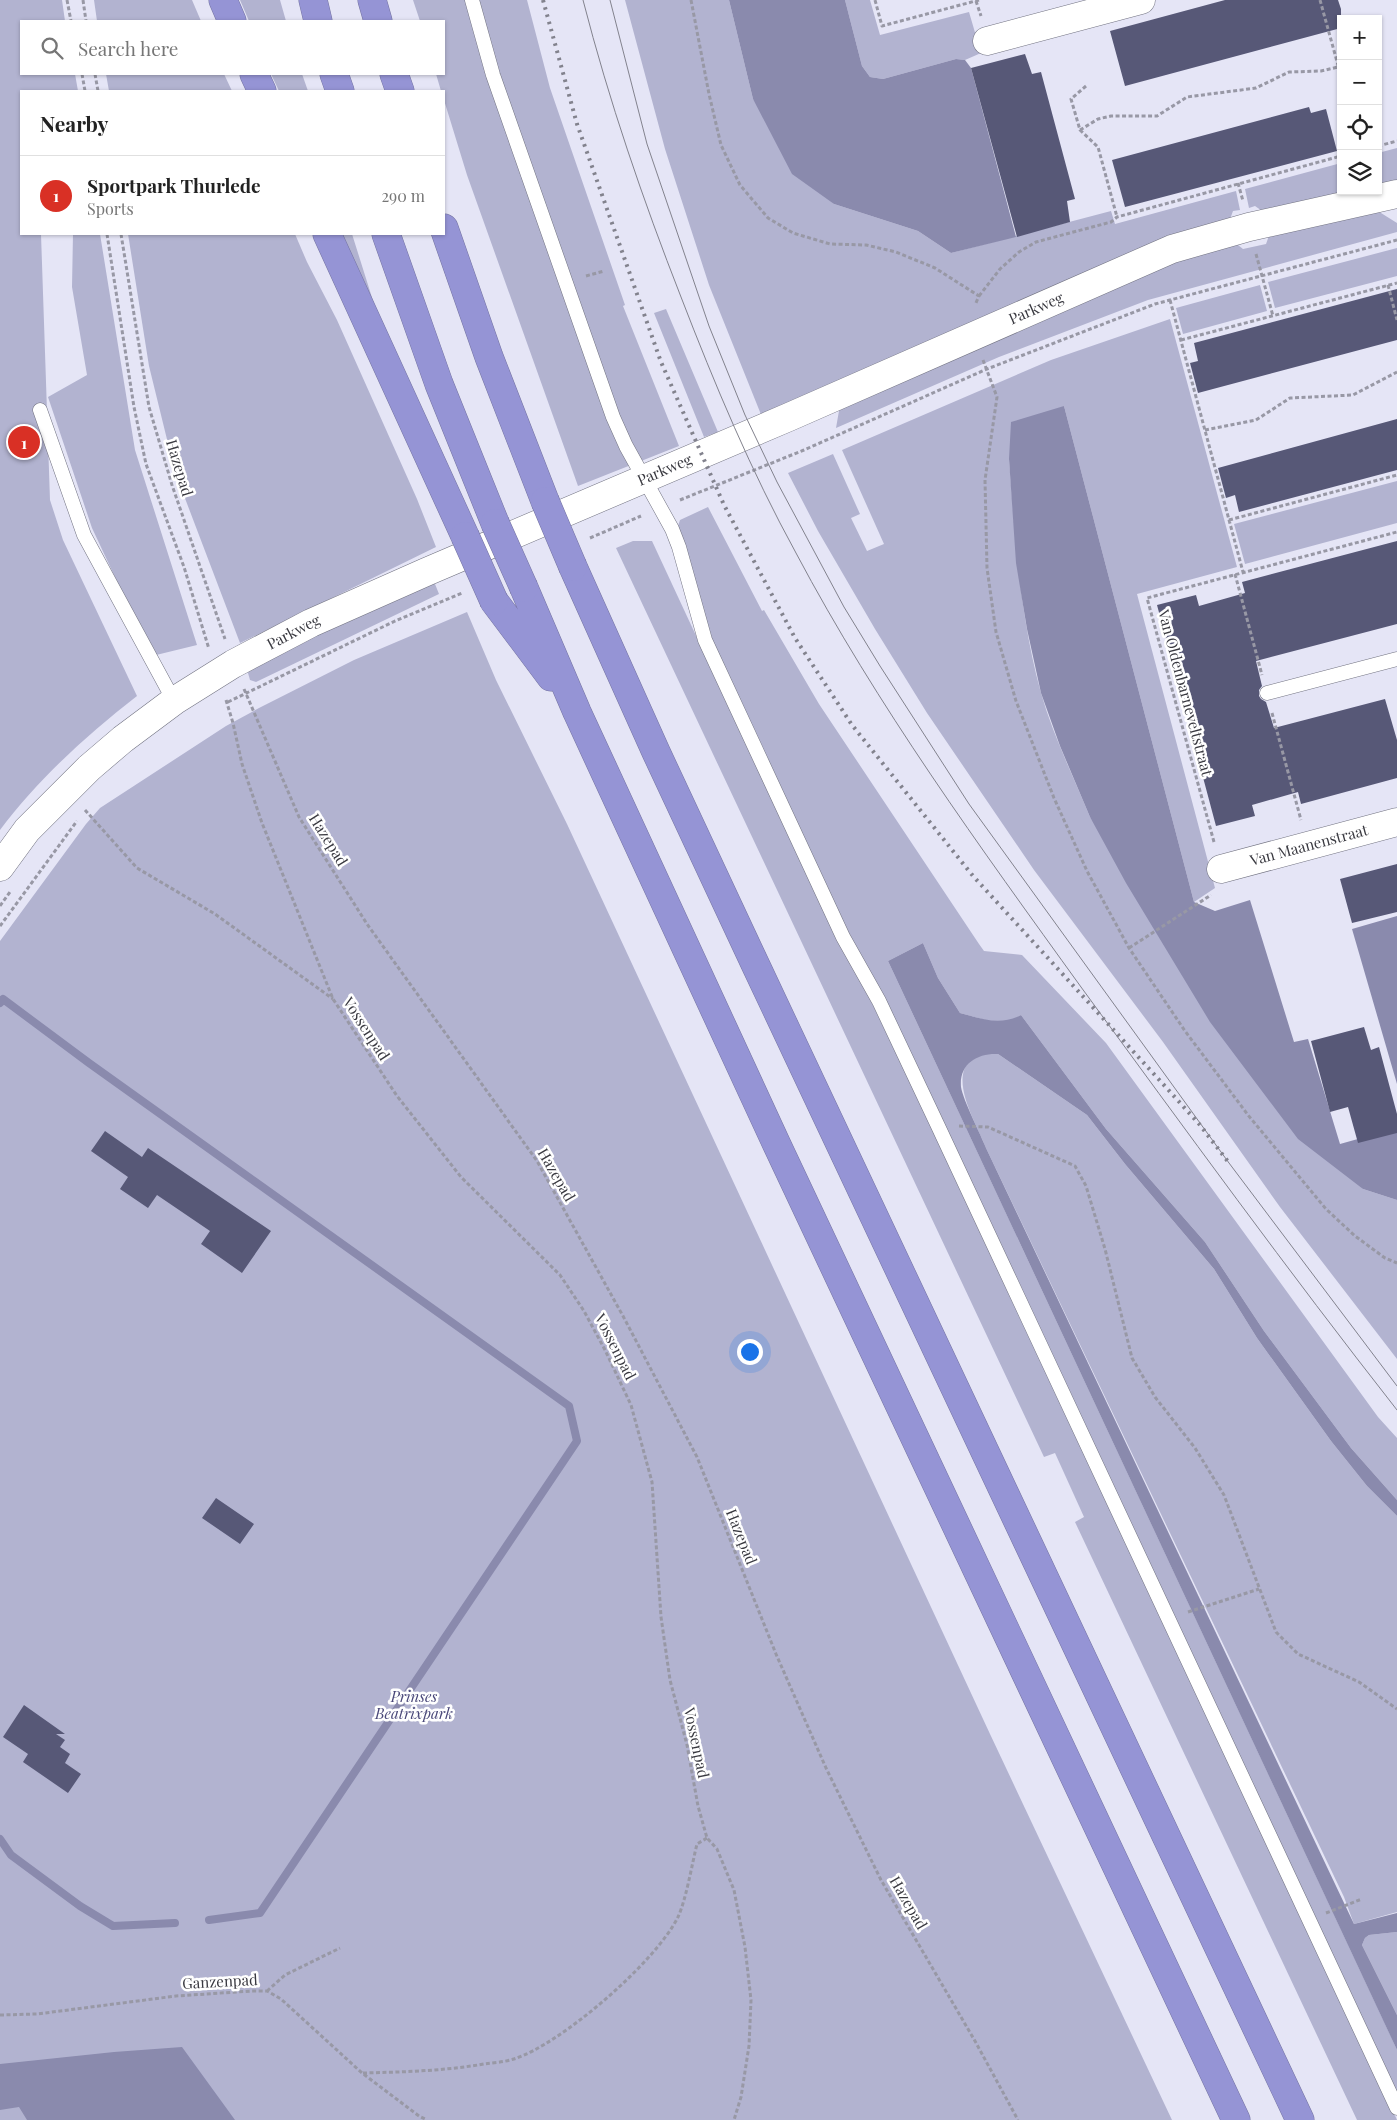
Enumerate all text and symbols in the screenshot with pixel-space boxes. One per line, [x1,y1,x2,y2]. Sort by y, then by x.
map controls [1337,15,1382,195]
button: + [1337,15,1382,60]
search box [20,20,445,75]
icon: search [38,34,66,62]
text: Search here [78,35,178,61]
button: − [1337,60,1382,105]
button: locate [1337,105,1382,150]
text: Nearby [40,109,109,137]
button: layers [1337,150,1382,195]
text: Sportpark Thurlede [87,172,261,198]
text: 1 [53,185,59,206]
text: 290 m [381,185,425,206]
text: Sports [87,198,134,219]
street label: Parkweg [1005,287,1066,328]
pin: 1 [8,423,40,461]
street label: Hazepad [162,437,198,499]
street label: Parkweg [634,449,695,490]
street label: Van Oldenbarneveltstraat [1154,606,1218,779]
street label: Parkweg [263,609,323,653]
street label: Hazepad [305,809,353,870]
street label: Van Maanenstraat [1247,819,1370,870]
street label: Vossenpad [338,992,395,1064]
street label: Hazepad [534,1144,580,1205]
street label: Vossenpad [590,1309,641,1383]
your location [737,1339,763,1365]
street label: Hazepad [722,1506,762,1568]
park label: Prinses Beatrixpark [374,1686,453,1723]
street label: Vossenpad [680,1705,714,1780]
street label: Hazepad [886,1872,932,1933]
street label: Ganzenpad [182,1969,258,1993]

